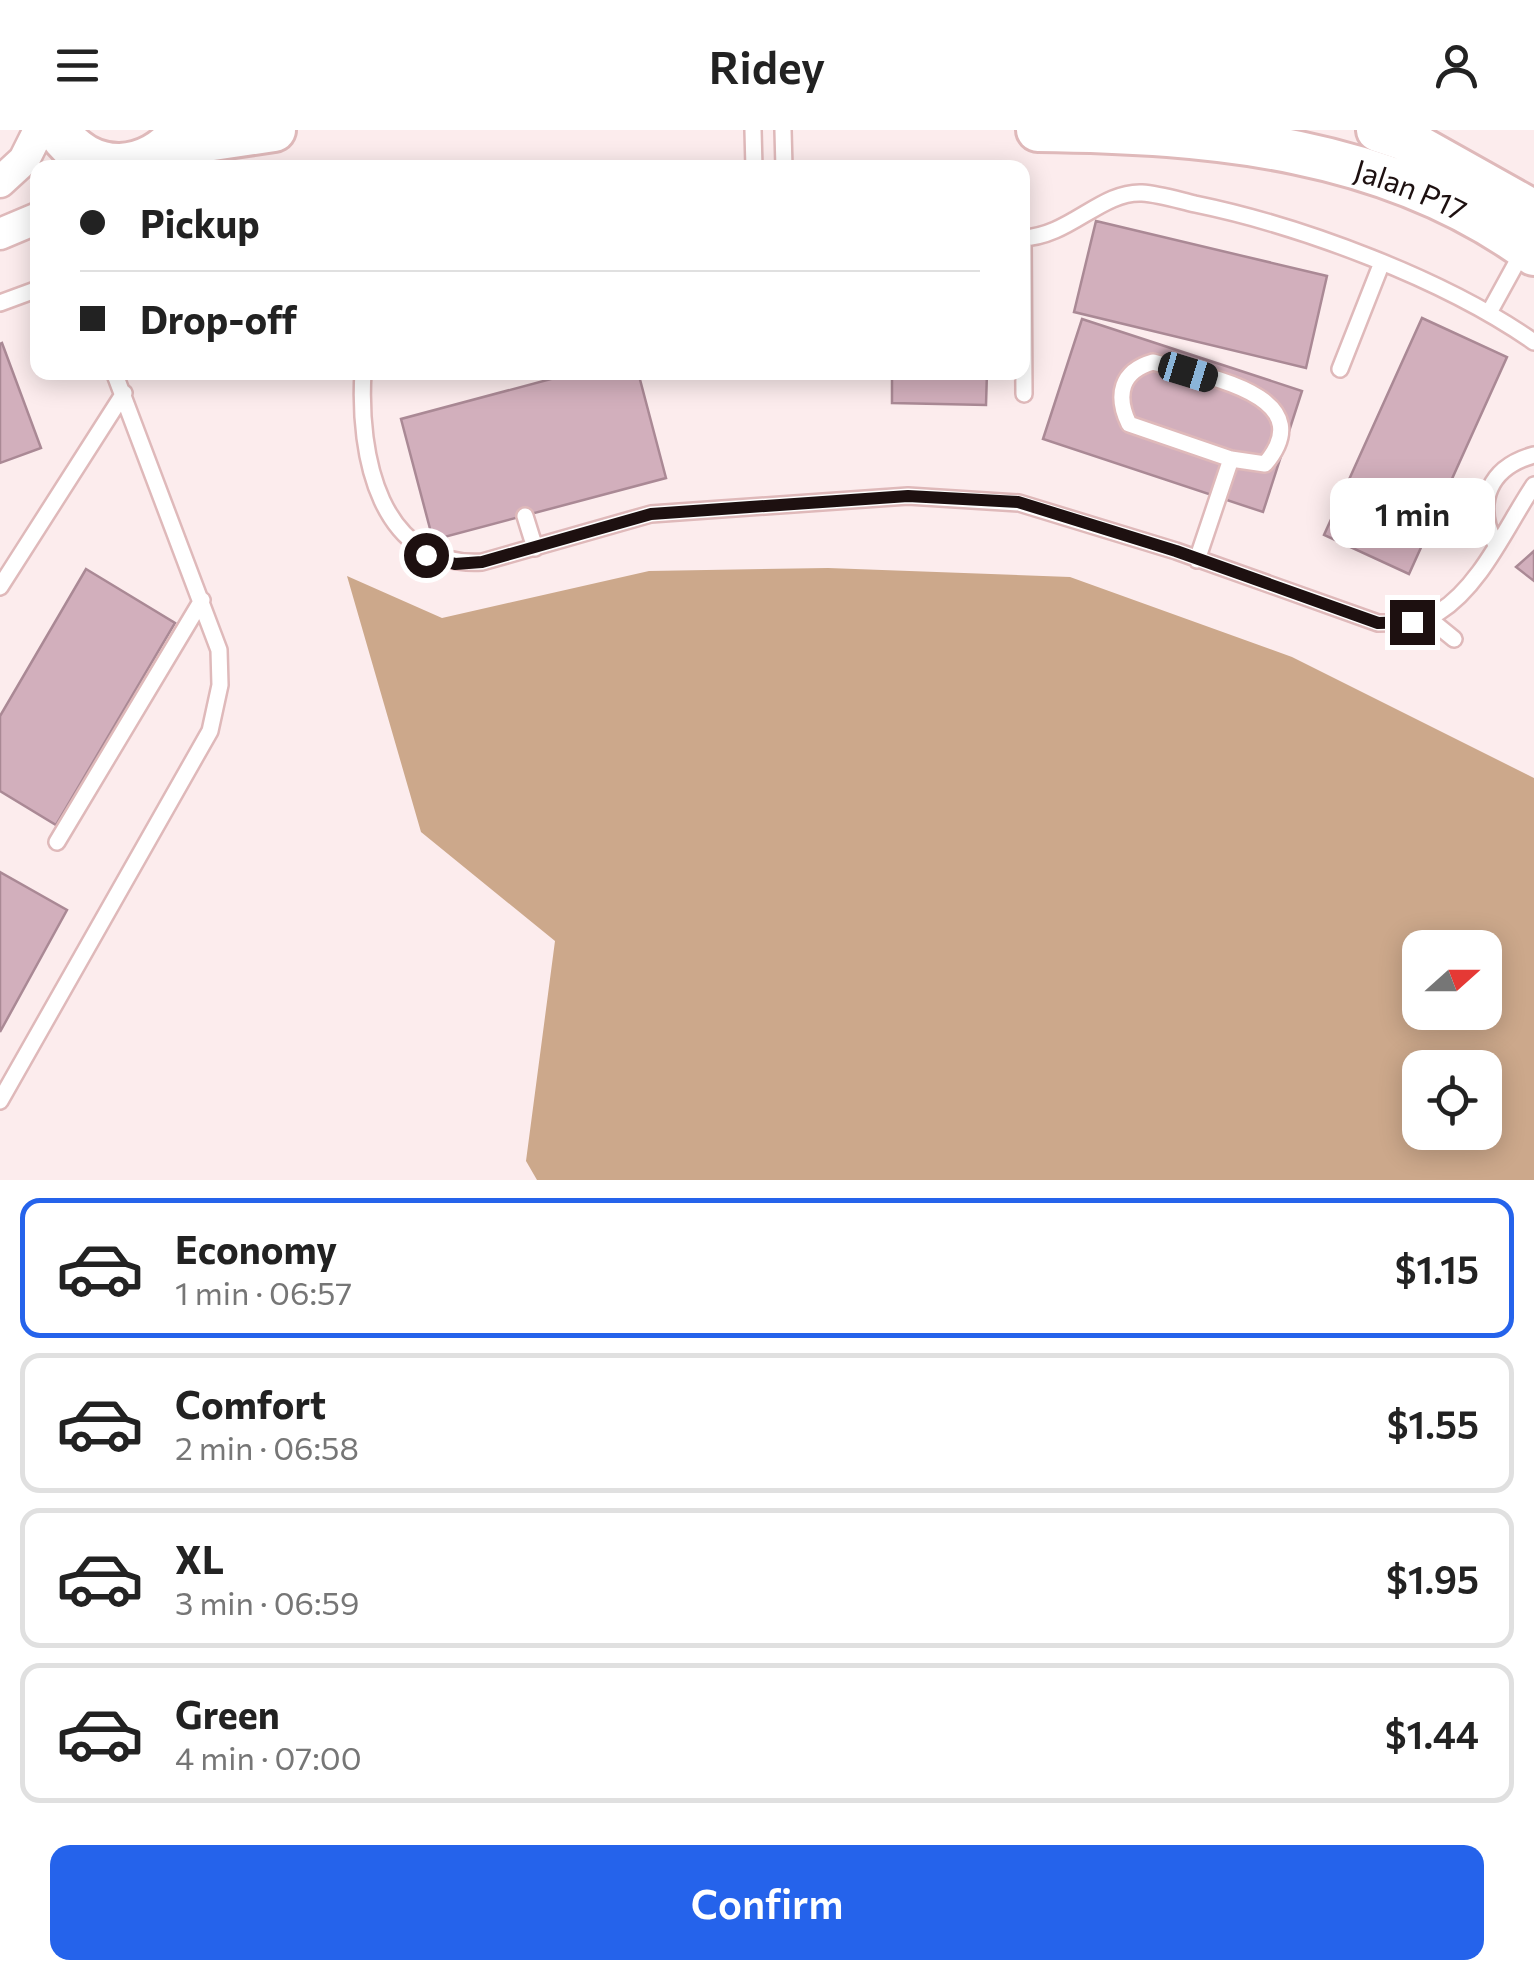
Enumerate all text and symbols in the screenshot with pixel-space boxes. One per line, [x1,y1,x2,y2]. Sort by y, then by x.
icon: menu [50,38,105,93]
text: Ridey [709,38,825,93]
icon: person [1429,38,1484,93]
street label: Jalan P17 [1350,149,1474,227]
text: Pickup [140,199,260,246]
text: Drop-off [140,295,297,342]
car [1155,349,1221,395]
callout: 1 min [1330,477,1494,547]
text: 1 min [1375,493,1450,533]
route start [404,533,449,578]
route end [1390,600,1435,645]
north arrow [1402,930,1502,1030]
map controls [1402,930,1502,1150]
button: locate [1402,1050,1502,1150]
icon: car [55,1223,145,1313]
text: Economy [175,1225,337,1272]
text: $1.15 [1395,1245,1479,1292]
text: 1 min · 06:57 [175,1272,352,1312]
icon: car [55,1378,145,1468]
text: Comfort [175,1380,326,1427]
text: $1.55 [1387,1400,1479,1447]
text: 2 min · 06:58 [175,1427,359,1467]
icon: car [55,1533,145,1623]
text: XL [175,1535,224,1582]
text: $1.95 [1386,1555,1479,1602]
text: 3 min · 06:59 [175,1582,359,1622]
icon: car [55,1688,145,1778]
text: Green [175,1690,280,1737]
text: $1.44 [1385,1710,1479,1757]
text: 4 min · 07:00 [175,1737,362,1777]
button: Confirm [50,1845,1484,1960]

